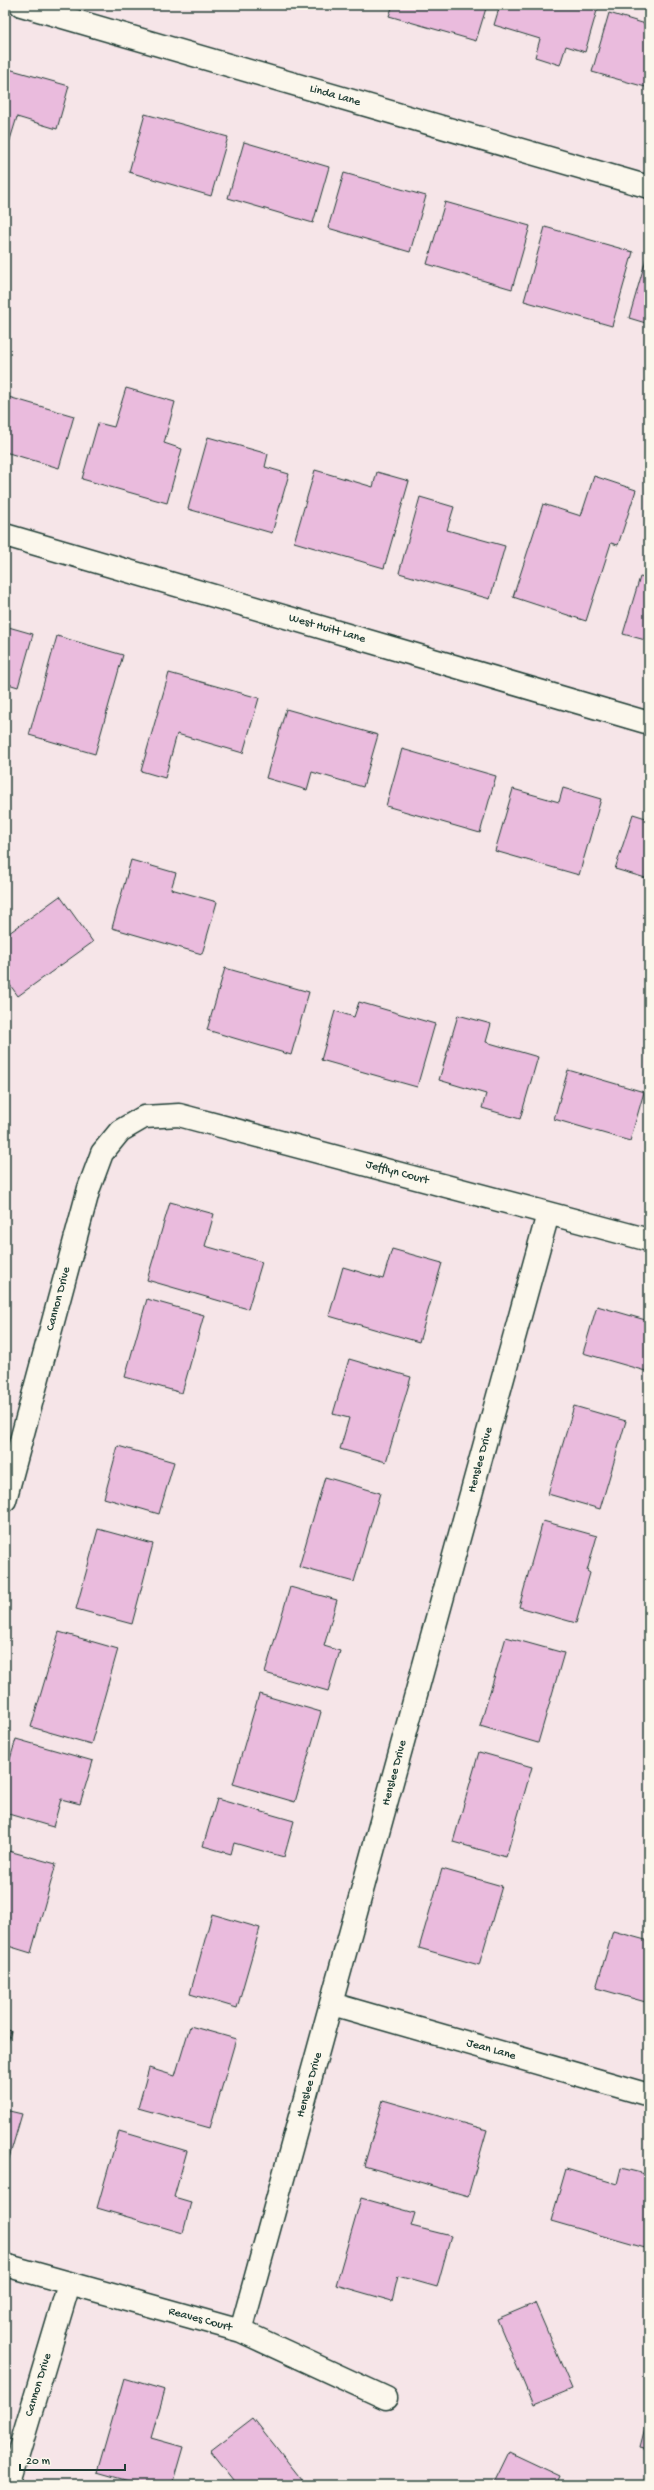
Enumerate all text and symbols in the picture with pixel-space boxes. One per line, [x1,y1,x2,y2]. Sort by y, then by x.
street label: Linda Lane [308,82,363,110]
street label: West Huitt Lane [287,611,368,647]
street label: Jefflyn Court [364,1158,431,1188]
street label: Cannon Drive [44,1265,74,1332]
street label: Henslee Drive [466,1425,497,1494]
street label: Henslee Drive [380,1738,411,1807]
street label: Jean Lane [465,2036,518,2064]
street label: Henslee Drive [294,2050,326,2119]
street label: Reaves Court [167,2305,234,2336]
street label: Cannon Drive [23,2351,56,2418]
scale bar [20,2446,125,2472]
text: 20 m [26,2455,51,2469]

